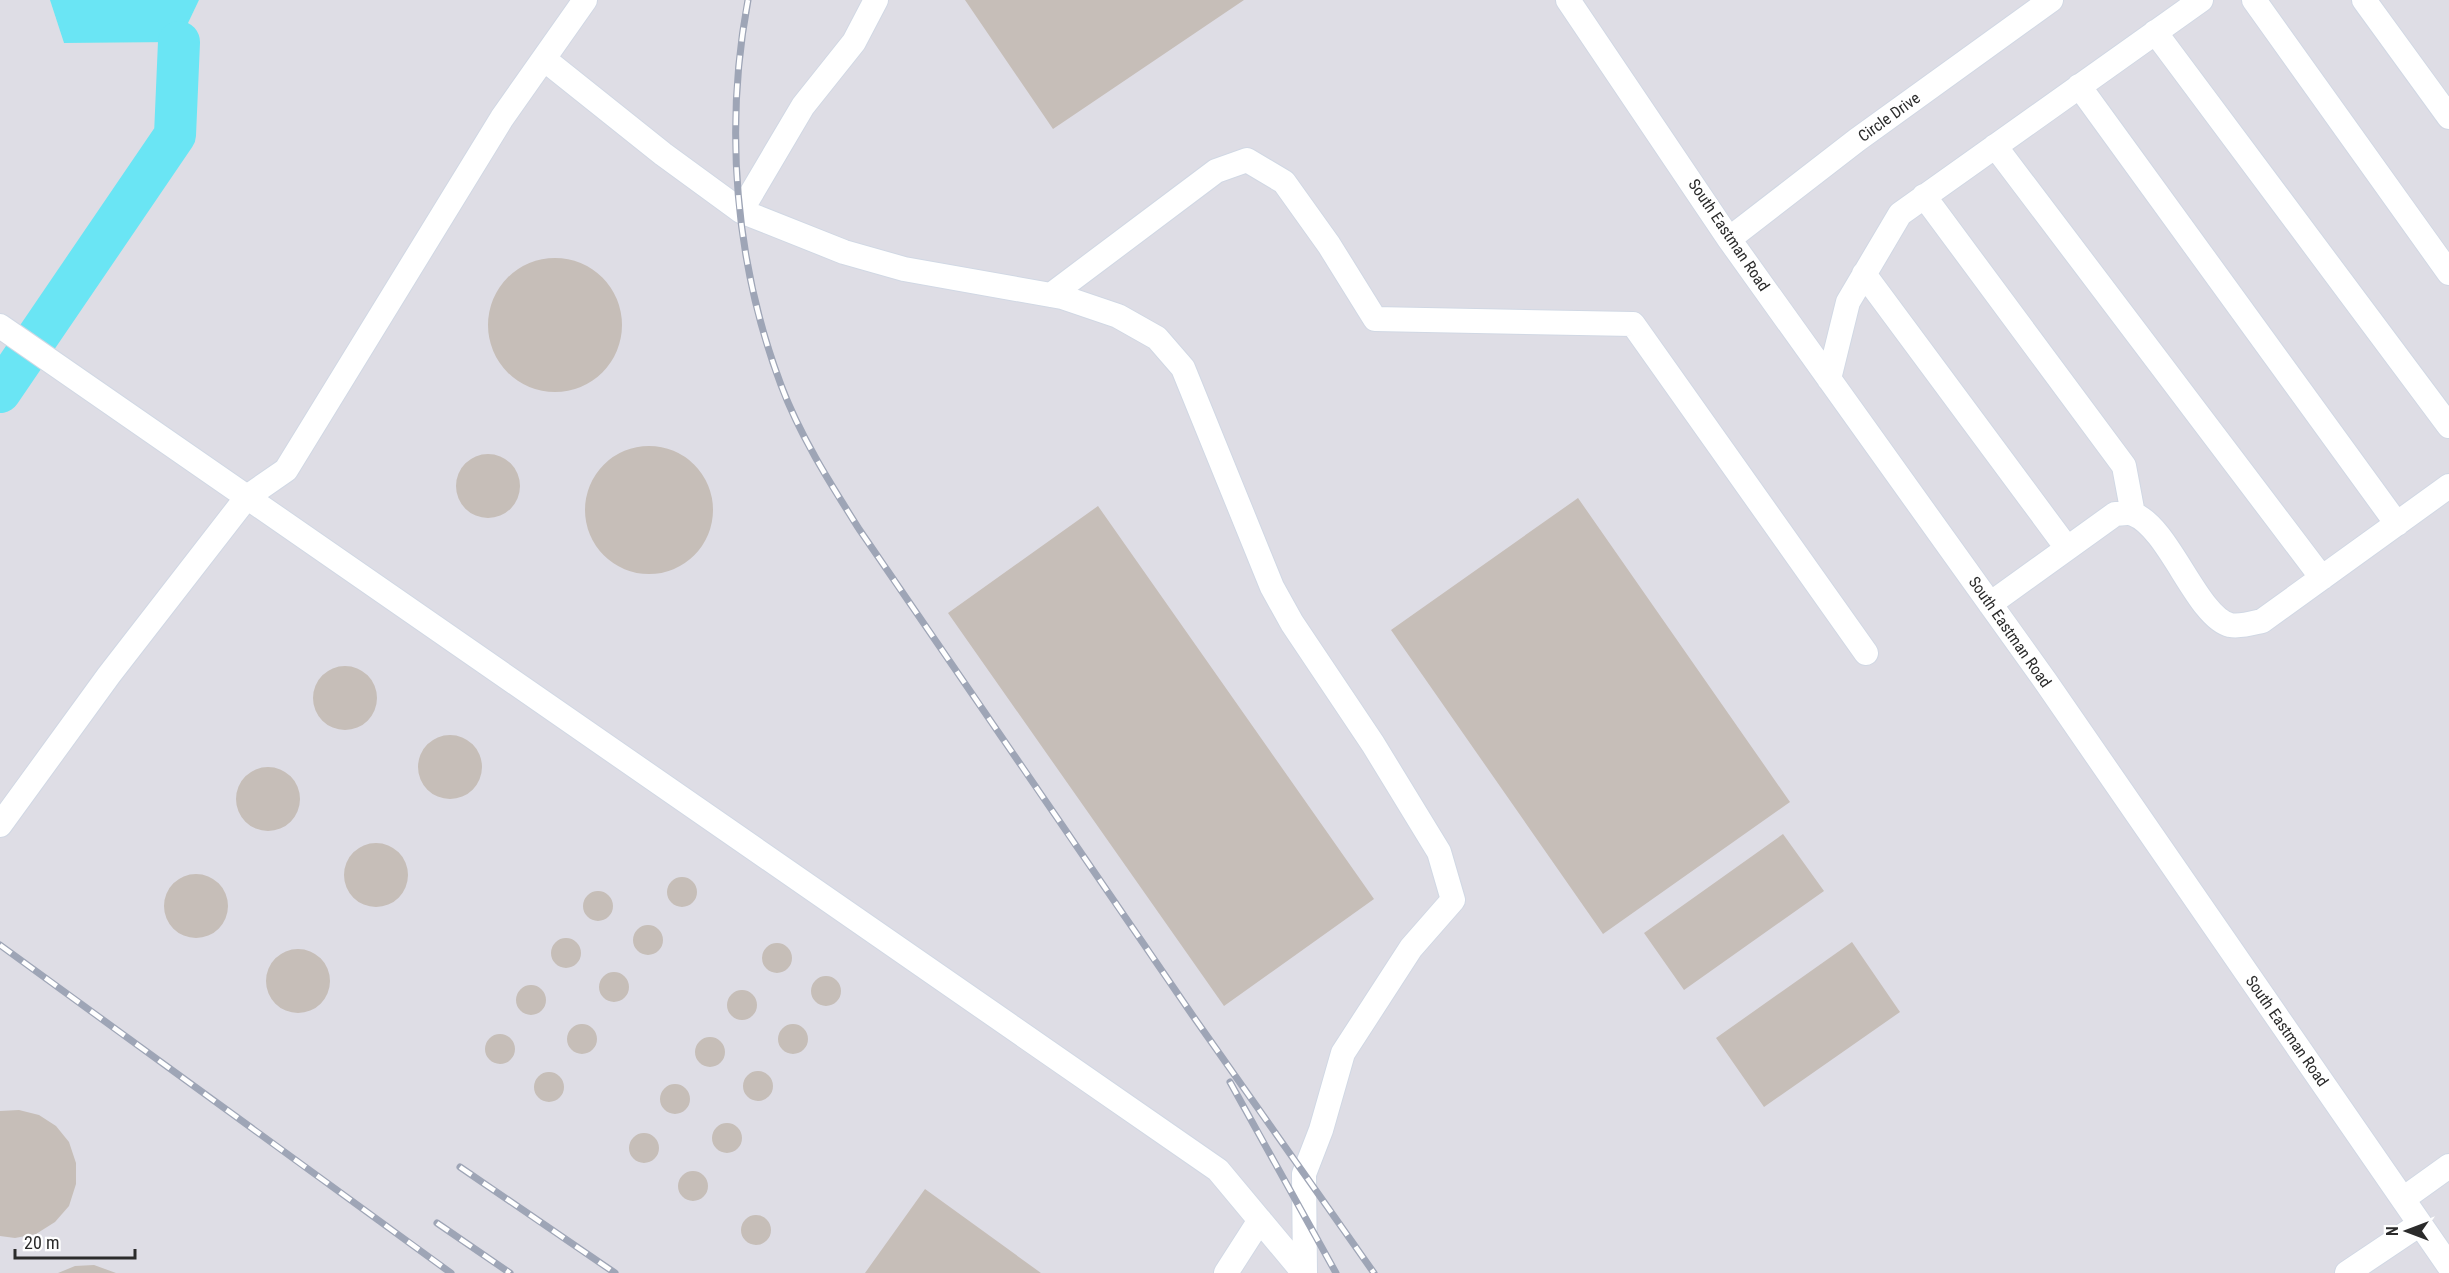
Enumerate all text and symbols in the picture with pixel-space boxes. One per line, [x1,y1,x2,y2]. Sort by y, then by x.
street label: Circle Drive [1854,88,1924,146]
street label: South Eastman Road [1684,175,1774,295]
street label: South Eastman Road [1965,573,2055,691]
street label: South Eastman Road [2242,972,2332,1090]
north arrow [2377,1201,2437,1261]
scale bar [15,1222,135,1260]
text: N [2383,1226,2402,1236]
text: 20 m [24,1232,59,1253]

